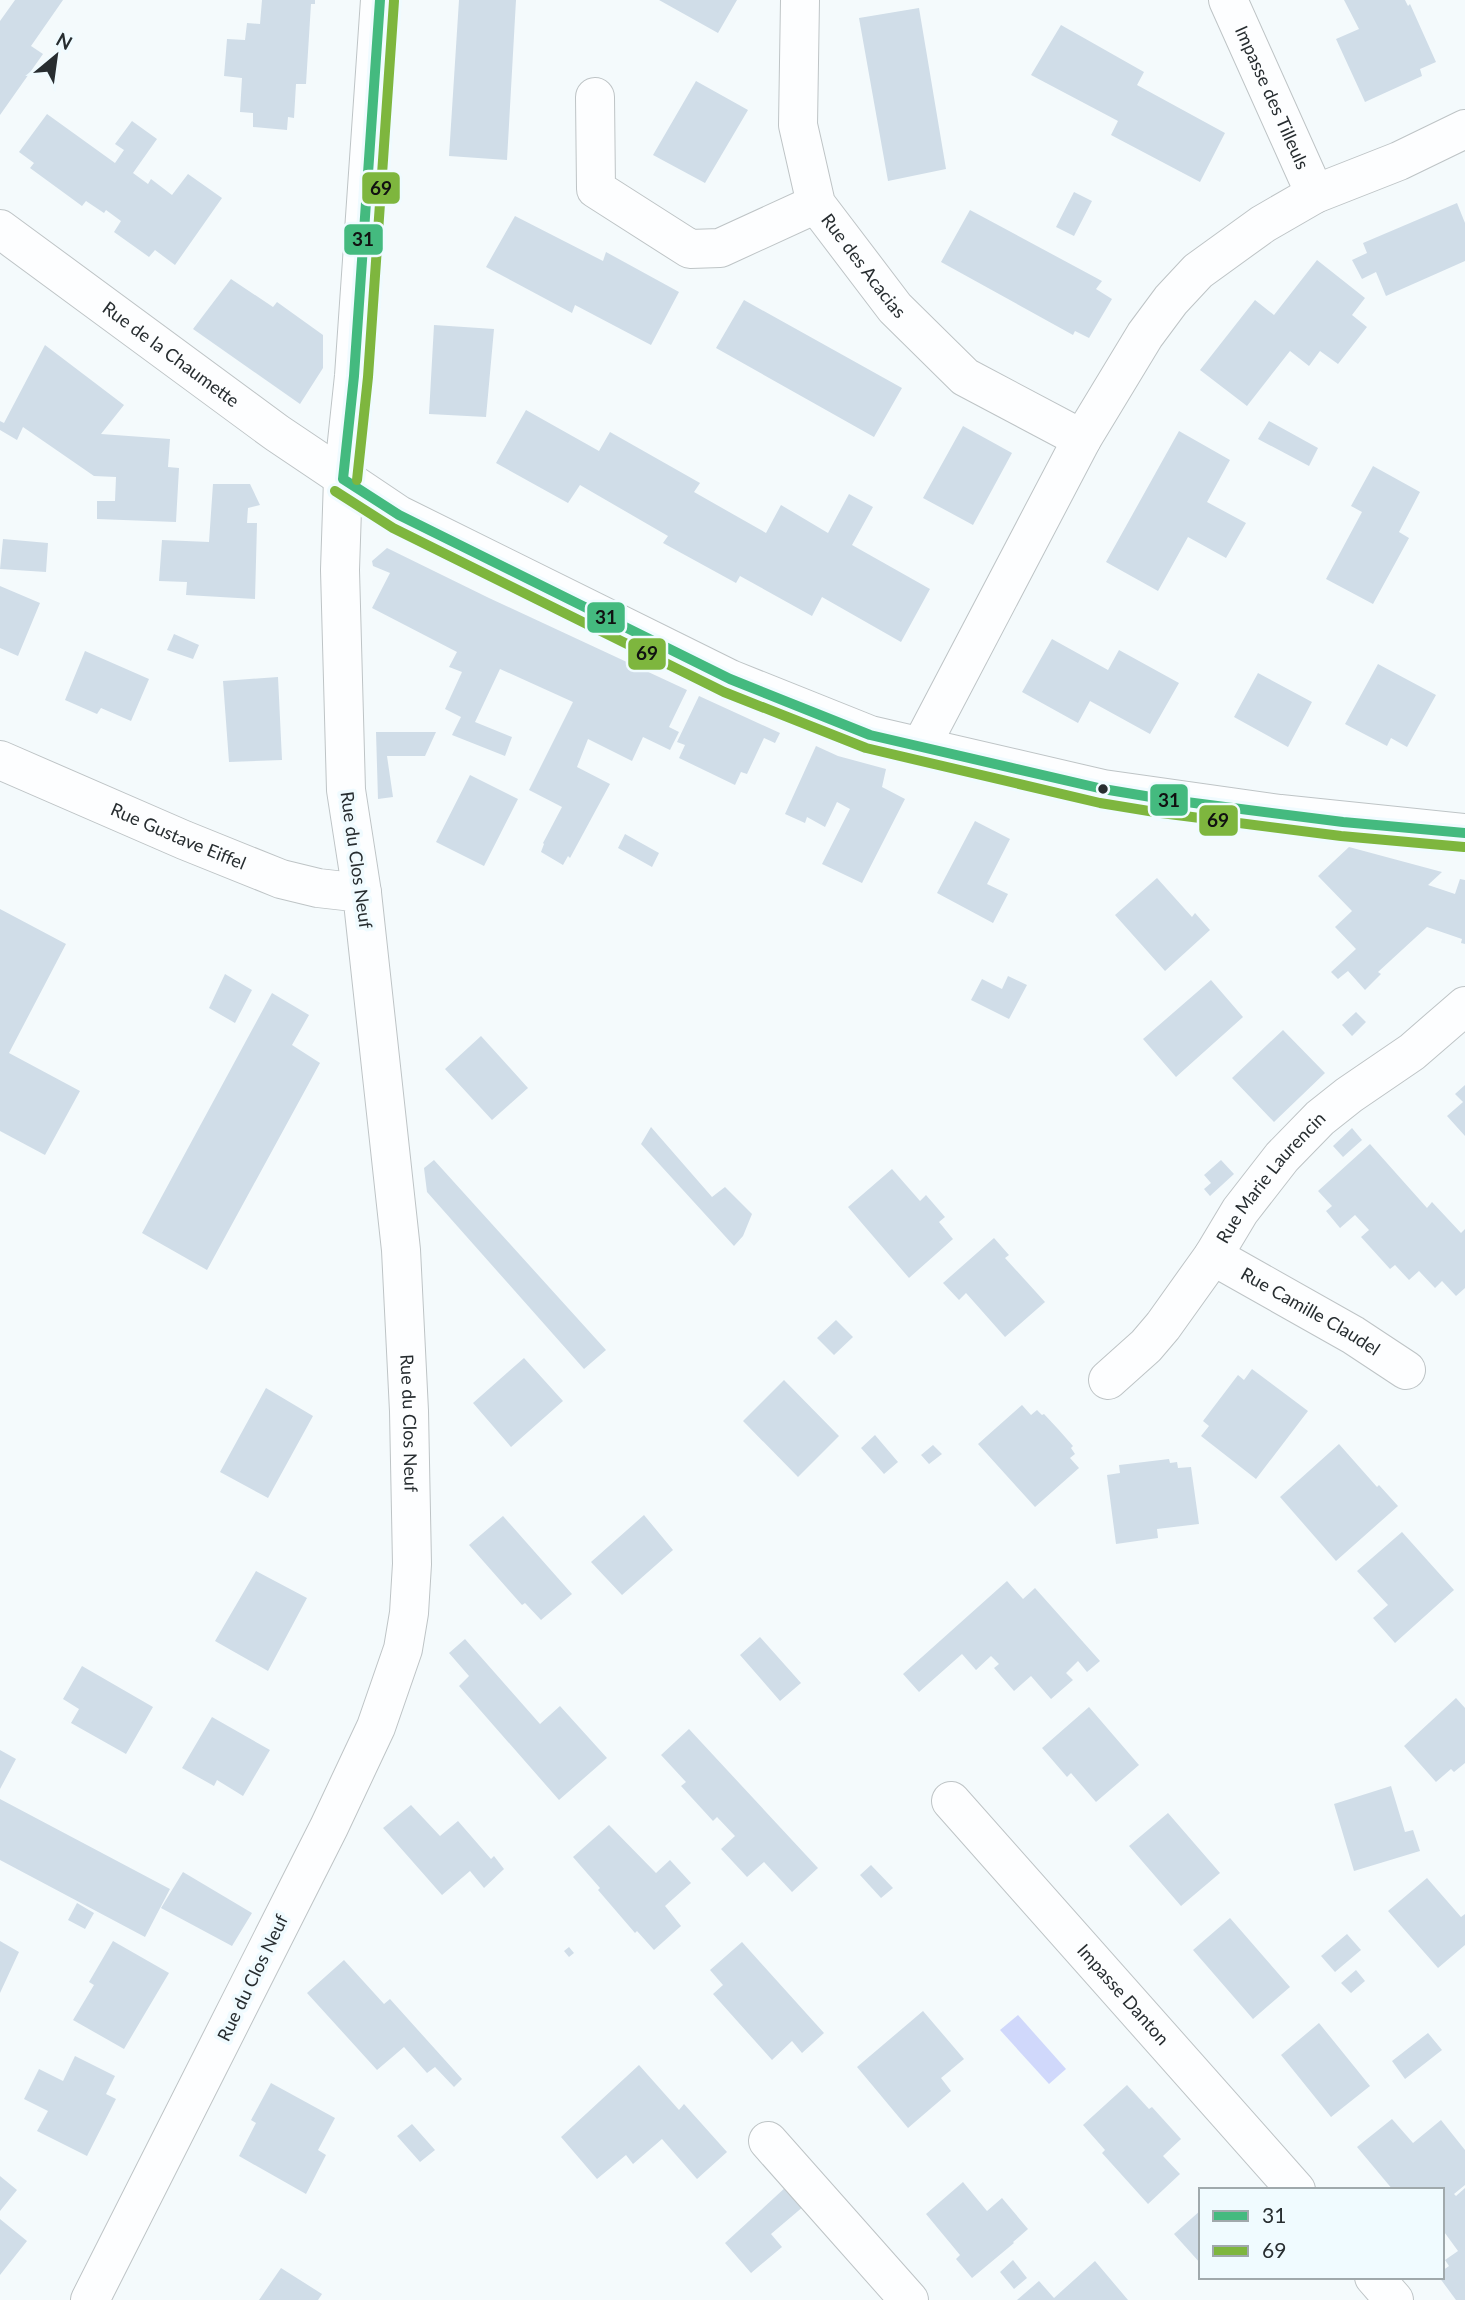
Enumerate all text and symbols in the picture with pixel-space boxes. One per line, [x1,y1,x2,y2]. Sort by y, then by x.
north arrow [21,21,91,91]
street label: Impasse des Tilleuls [1231,22,1315,173]
text: N [53,27,76,54]
line badge: 69 [361,171,401,205]
text: 69 [370,176,392,199]
street label: Rue des Acacias [817,209,911,322]
line badge: 31 [343,223,384,256]
text: 31 [352,227,374,250]
street label: Rue de la Chaumette [99,296,244,411]
line badge: 31 [586,601,626,634]
text: 31 [595,605,617,628]
line badge: 69 [627,637,667,671]
text: 69 [636,641,658,664]
unlabelled marker [1096,782,1110,796]
line badge: 31 [1149,783,1189,817]
text: 31 [1158,788,1180,811]
street label: Rue du Clos Neuf [336,790,378,930]
street label: Rue Gustave Eiffel [108,798,249,874]
line badge: 69 [1198,804,1239,837]
text: 69 [1207,808,1229,831]
street label: Rue Marie Laurencin [1211,1107,1330,1247]
street label: Rue Camille Claudel [1237,1262,1384,1360]
street label: Rue du Clos Neuf [396,1354,423,1493]
street label: Rue du Clos Neuf [212,1910,293,2044]
street label: Impasse Danton [1073,1939,1174,2049]
legend [1199,2188,1444,2279]
text: 31 [1262,2202,1286,2227]
text: 69 [1262,2237,1286,2262]

